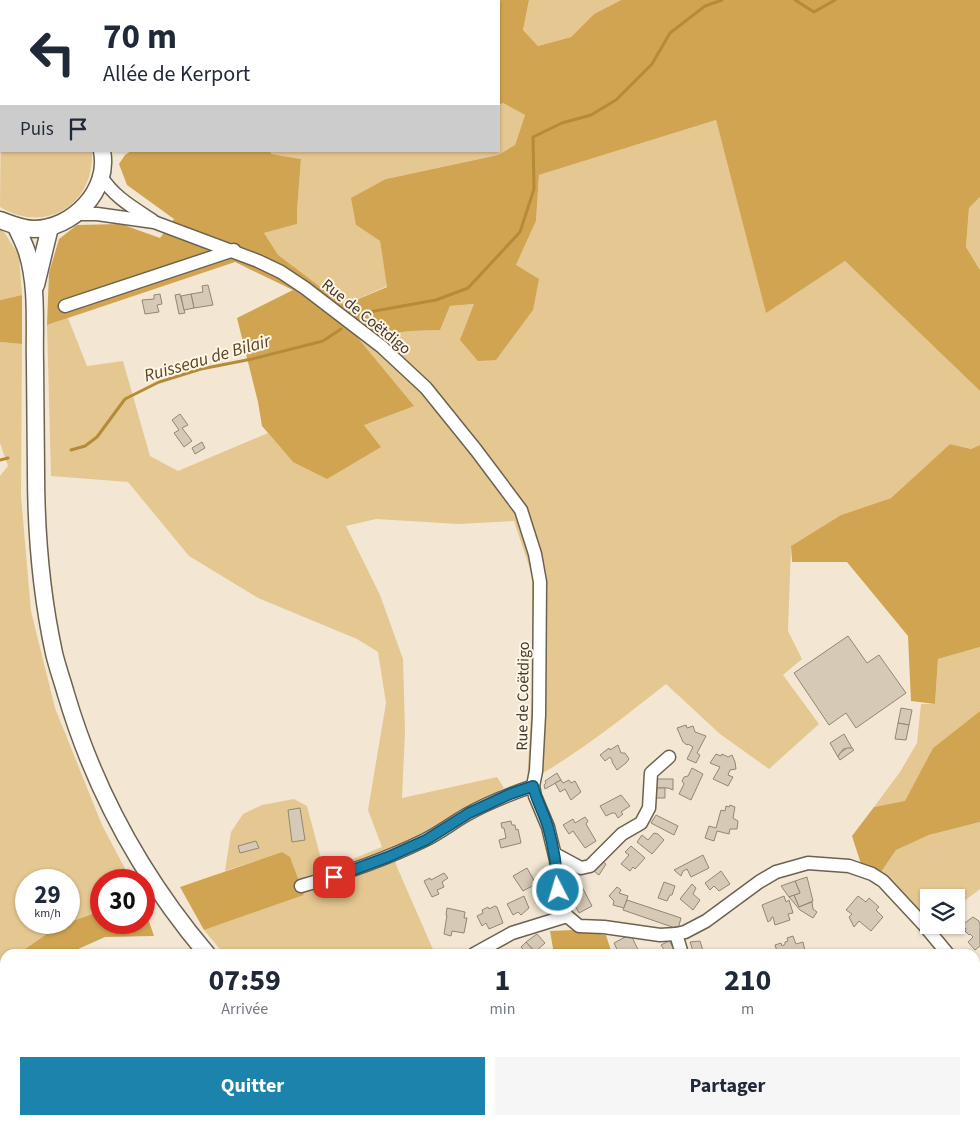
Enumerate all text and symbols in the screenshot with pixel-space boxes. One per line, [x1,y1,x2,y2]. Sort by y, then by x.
text: 70 m [103,12,177,62]
icon: left [20,20,85,85]
text: Allée de Kerport [103,58,250,90]
icon: arrive [64,115,92,143]
text: Puis [20,116,54,143]
street label: Rue de Coëtdigo [317,274,416,360]
water label: Ruisseau de Bilair [141,328,274,388]
street label: Rue de Coëtdigo [511,641,535,751]
pin [313,856,355,898]
icon: arrive [320,863,348,891]
position arrow [531,863,583,915]
speed limit sign: 30 [90,869,155,934]
text: 29 [34,877,61,913]
map controls [920,889,965,934]
button: layers [920,889,965,934]
text: km/h [34,905,61,922]
text: 07:59 [209,959,281,1002]
text: 1 [494,959,510,1002]
text: 210 [724,959,771,1002]
text: Arrivée [221,998,268,1020]
text: min [489,998,515,1020]
text: m [741,998,754,1020]
button: Quitter [20,1057,485,1115]
button: Partager [495,1057,960,1115]

